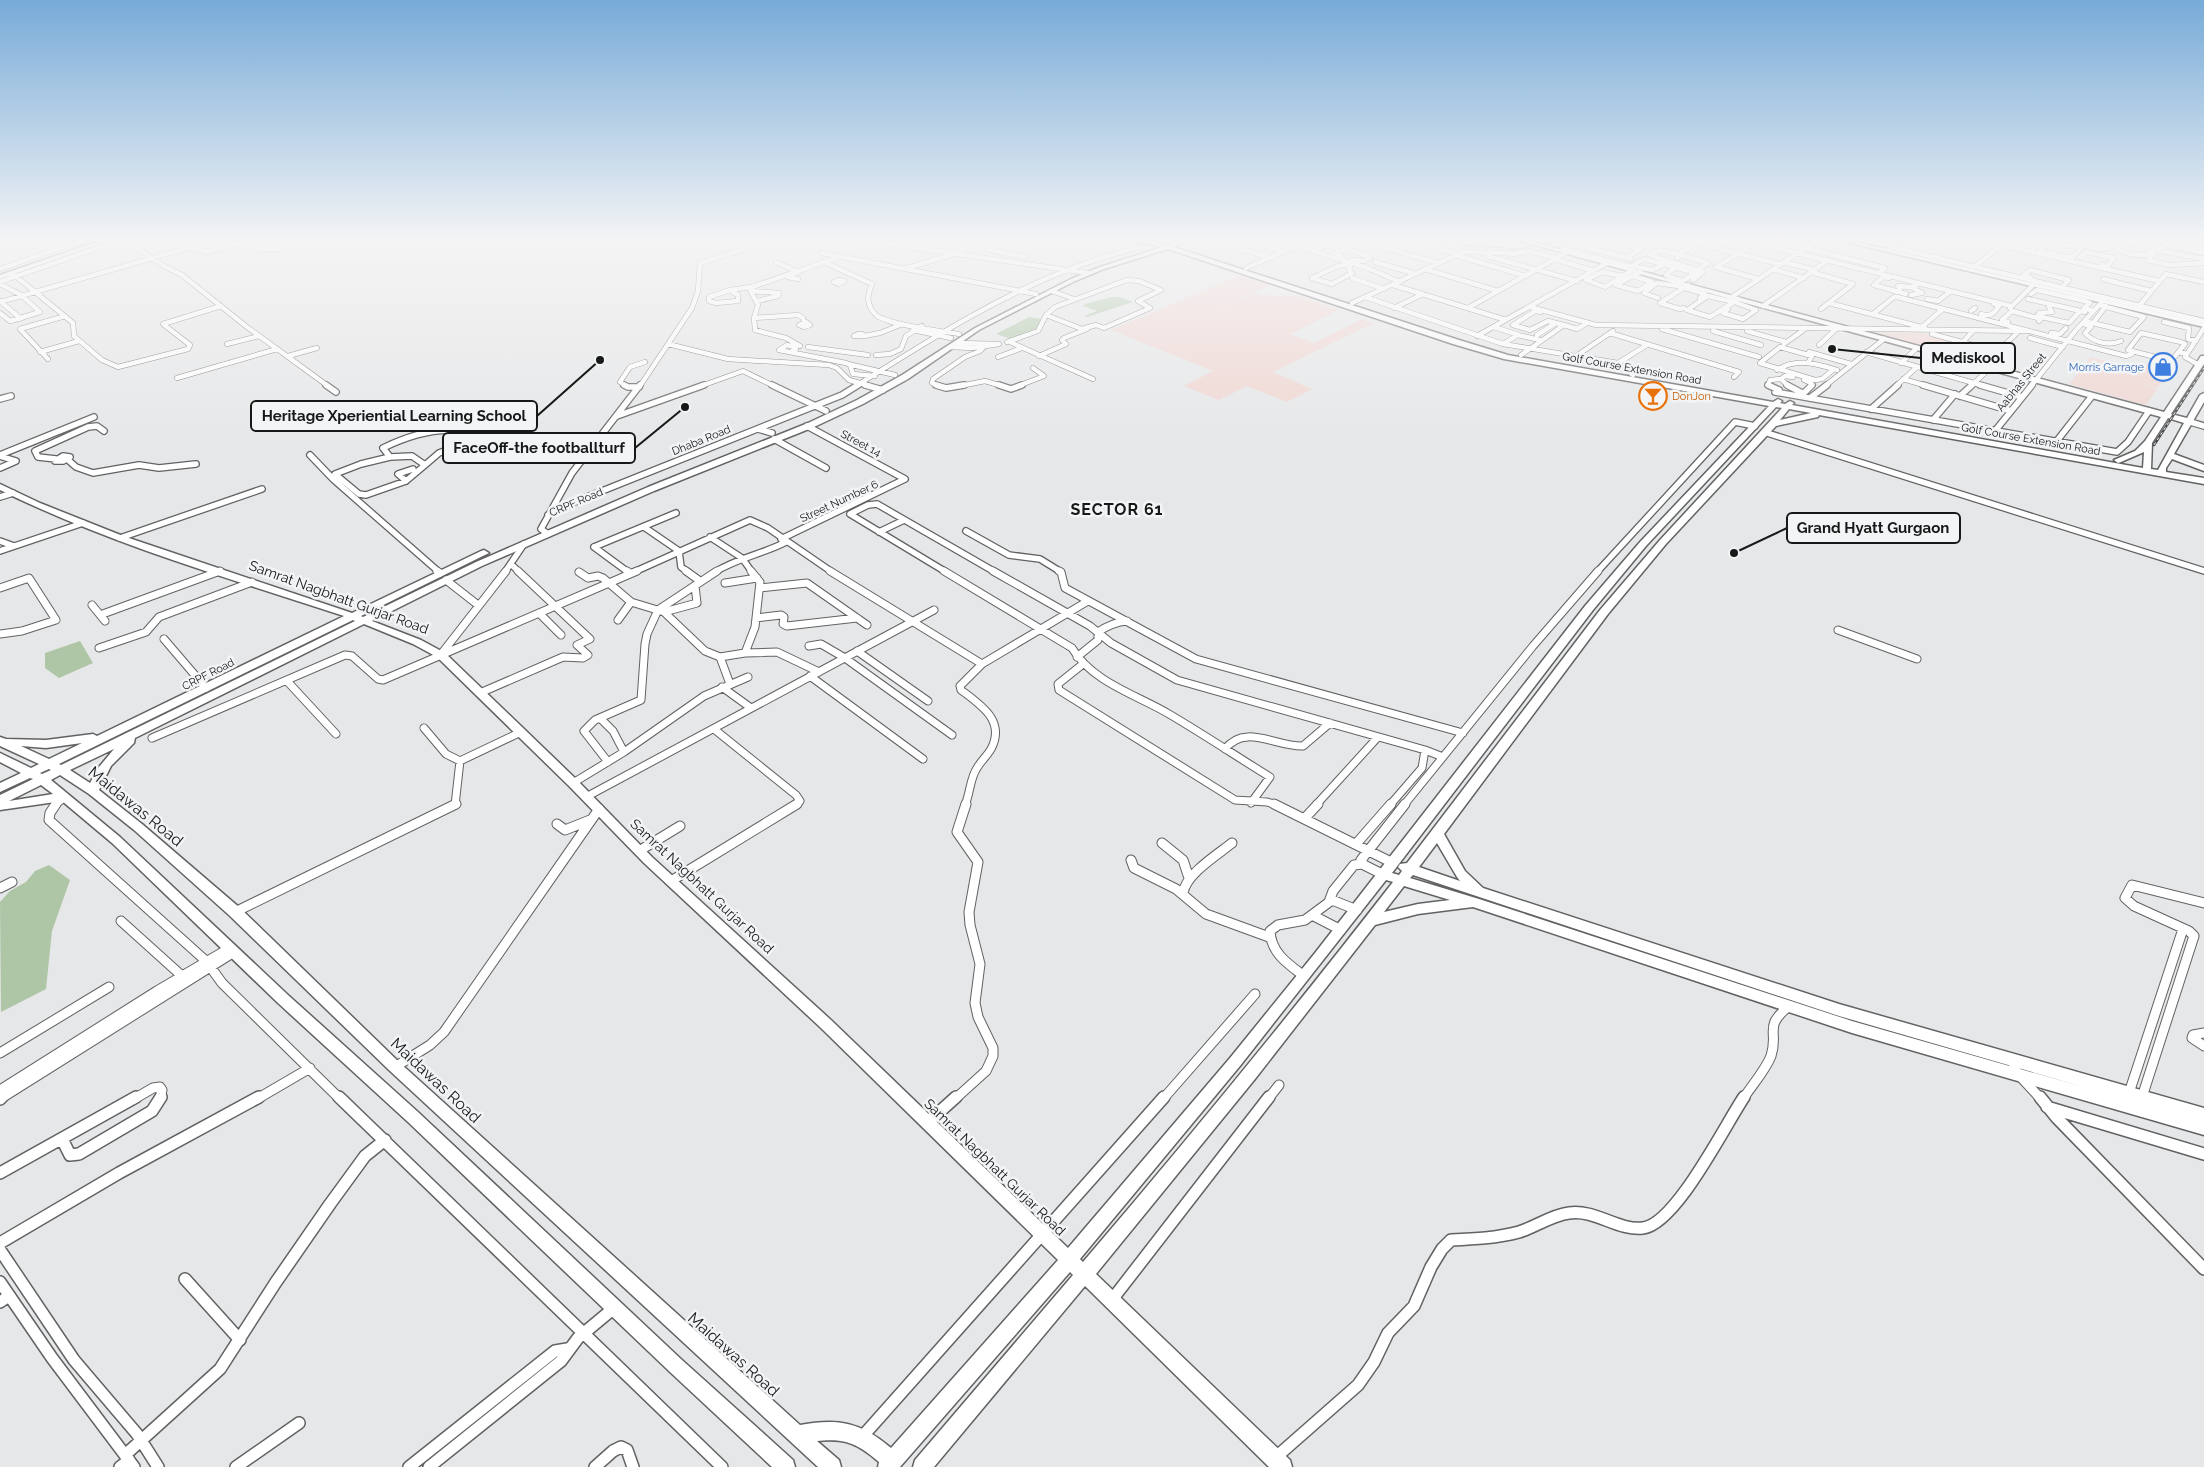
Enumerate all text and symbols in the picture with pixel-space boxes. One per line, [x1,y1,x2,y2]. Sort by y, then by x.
callout: Mediskool [1921,343,2015,373]
text: Mediskool [1931,349,2005,367]
street label: Golf Course Extension Road [1561,350,1703,387]
street label: Aabhas Street [1994,350,2049,414]
shop icon: Morris Garrage [2148,352,2178,382]
place label: Morris Garrage [2069,361,2145,374]
bar icon: DonJon [1638,381,1668,411]
place label: DonJon [1672,390,1711,403]
callout: Heritage Xperiential Learning School [251,401,537,431]
text: Heritage Xperiential Learning School [262,407,527,425]
street label: Golf Course Extension Road [1960,421,2102,458]
street label: Dhaba Road [670,423,733,458]
street label: Street 14 [838,427,883,460]
callout: FaceOff-the footballturf [443,433,635,463]
text: FaceOff-the footballturf [453,439,625,457]
street label: Street Number 6 [798,478,881,525]
street label: CRPF Road [547,485,605,520]
district label: SECTOR 61 [1070,500,1164,519]
callout: Grand Hyatt Gurgaon [1787,513,1960,543]
text: Grand Hyatt Gurgaon [1797,519,1949,537]
street label: Samrat Nagbhatt Gurjar Road [247,557,431,637]
street label: CRPF Road [180,656,237,693]
street label: Maidawas Road [85,762,187,850]
street label: Samrat Nagbhatt Gurjar Road [627,815,777,957]
street label: Maidawas Road [387,1034,485,1127]
street label: Samrat Nagbhatt Gurjar Road [921,1095,1069,1239]
street label: Maidawas Road [684,1308,783,1400]

